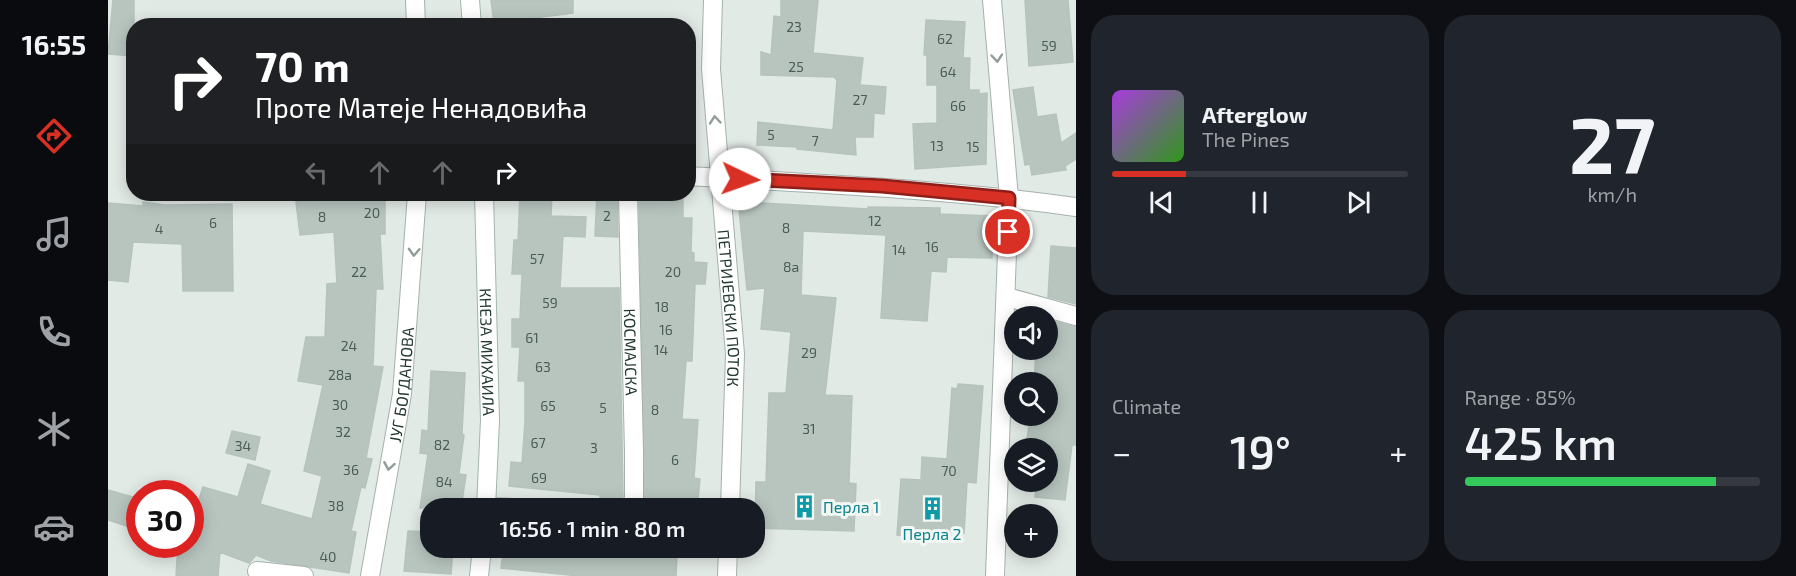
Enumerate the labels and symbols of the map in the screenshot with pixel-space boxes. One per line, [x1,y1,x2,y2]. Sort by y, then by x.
house number: 23 [786,18,802,35]
house number: 62 [937,30,953,47]
house number: 59 [1041,37,1057,54]
one-way arrow [990,54,1003,63]
house number: 25 [788,58,804,75]
house number: 64 [940,63,956,80]
house number: 27 [852,91,868,108]
house number: 66 [950,97,966,114]
one-way arrow [708,115,721,124]
house number: 5 [767,126,775,143]
house number: 7 [811,132,819,149]
house number: 13 [930,137,944,154]
house number: 15 [966,138,980,155]
position arrow [708,147,772,211]
house number: 20 [364,204,380,221]
pin [982,206,1033,257]
house number: 2 [603,207,611,224]
house number: 8 [318,208,326,225]
house number: 12 [868,212,882,229]
house number: 6 [209,214,217,231]
house number: 8 [782,219,790,236]
house number: 4 [155,220,163,237]
street label: ПЕТРИЈЕВСКИ ПОТОК [715,229,745,388]
house number: 16 [925,238,939,255]
house number: 14 [892,241,906,258]
one-way arrow [407,247,420,256]
house number: 57 [530,250,544,267]
house number: 8a [783,258,799,275]
house number: 22 [351,263,367,280]
house number: 20 [665,263,681,280]
street label: КНЕЗА МИХАИЛА [477,288,499,416]
house number: 59 [542,294,558,311]
house number: 18 [655,298,669,315]
street label: КОСМАЈСКА [621,308,642,396]
house number: 16 [659,321,673,338]
street label: ЈУГ БОГДАНОВА [384,326,416,444]
house number: 61 [525,329,539,346]
house number: 24 [341,337,357,354]
house number: 14 [654,341,668,358]
house number: 29 [801,344,817,361]
house number: 63 [535,358,551,375]
house number: 28a [328,366,352,383]
house number: 30 [332,396,348,413]
house number: 65 [540,397,556,414]
house number: 5 [599,399,607,416]
house number: 8 [651,401,659,418]
house number: 31 [802,420,816,437]
house number: 32 [335,423,351,440]
house number: 67 [530,434,546,451]
house number: 82 [434,436,450,453]
house number: 34 [235,437,251,454]
house number: 3 [590,439,598,456]
house number: 6 [671,451,679,468]
house number: 36 [343,461,359,478]
one-way arrow [383,461,396,471]
house number: 70 [941,462,957,479]
house number: 69 [531,469,547,486]
house number: 84 [435,473,453,490]
speed limit sign: 30 [126,480,204,558]
building icon: Перла 1 [792,493,818,519]
building icon: Перла 2 [919,495,945,521]
house number: 38 [328,497,344,514]
place label: Перла 1 [823,497,879,516]
place label: Перла 2 [902,524,962,543]
house number: 40 [319,548,337,565]

